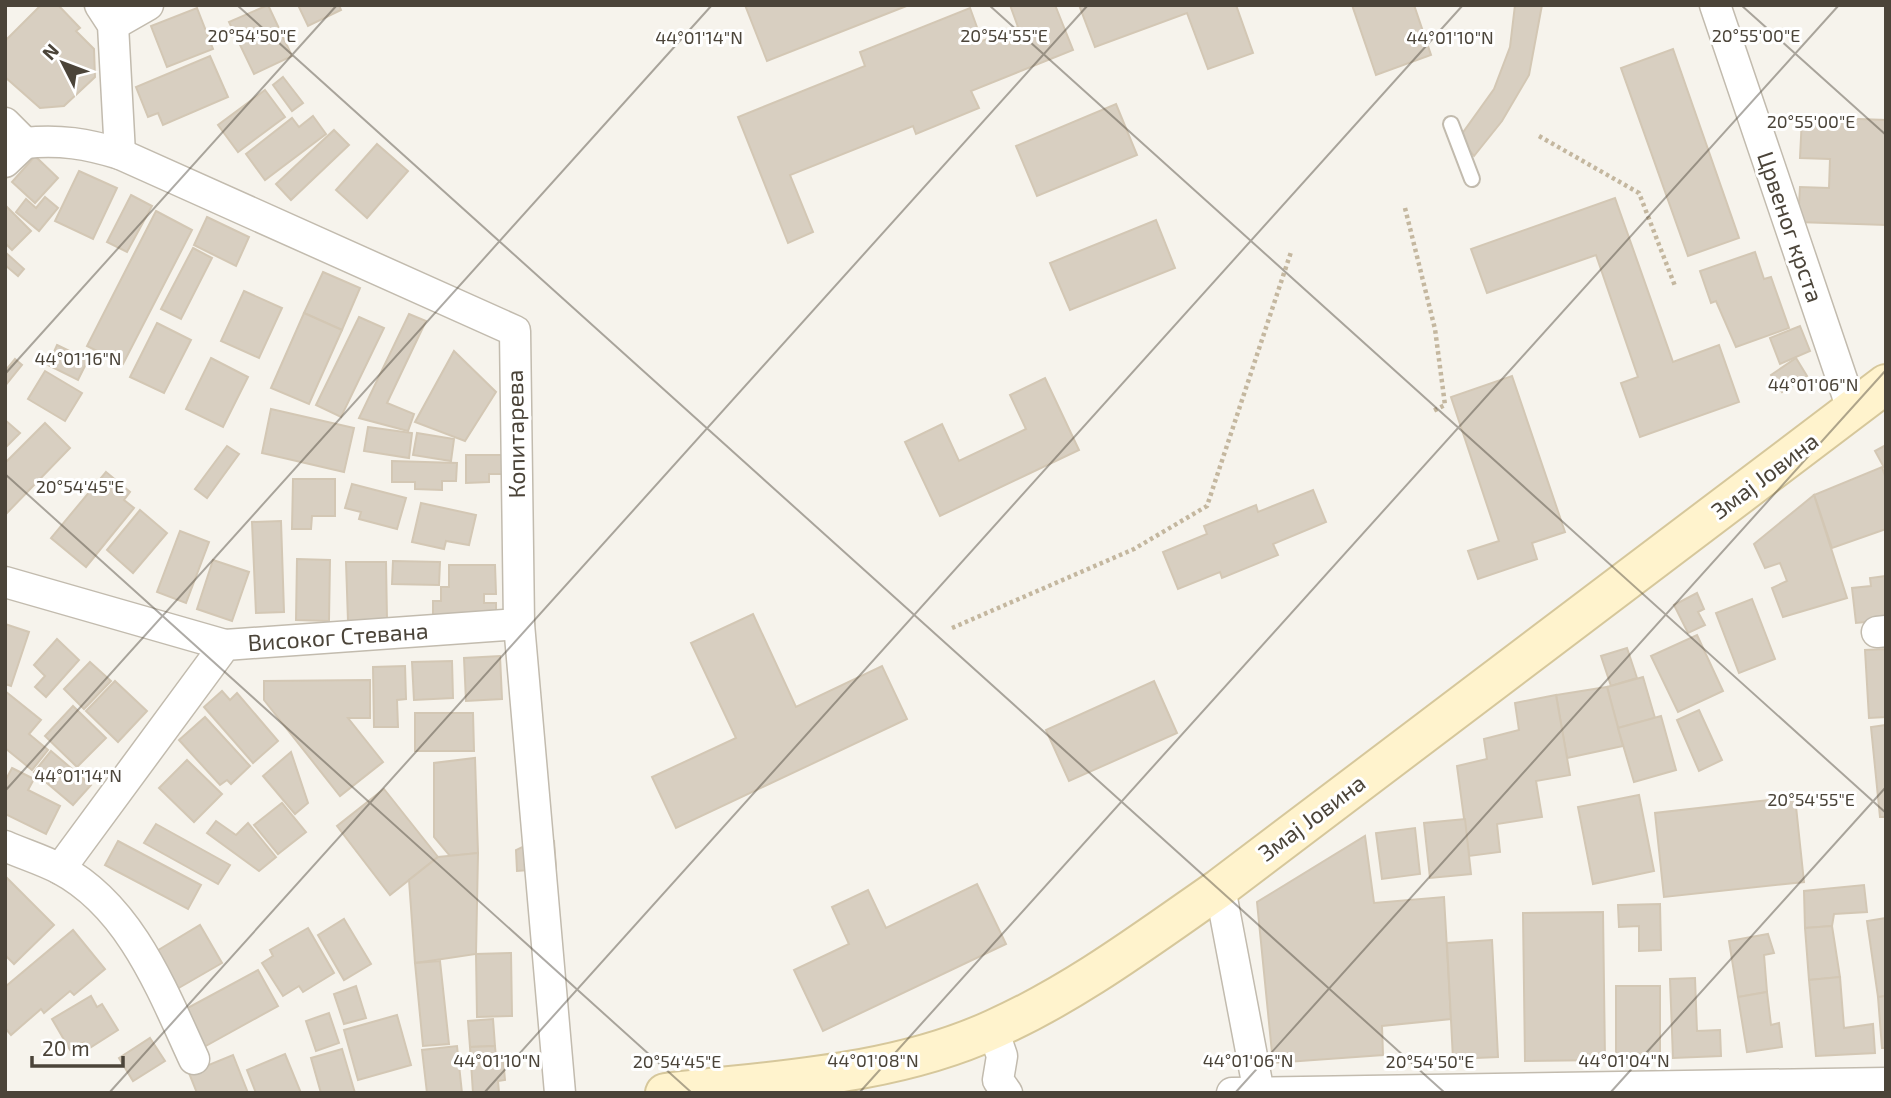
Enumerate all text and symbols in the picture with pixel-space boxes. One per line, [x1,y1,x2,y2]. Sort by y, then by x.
text: 20°54'50"E [208,24,296,46]
text: 20°54'55"E [960,24,1048,46]
text: 20°55'00"E [1712,24,1800,46]
text: 44°01'14"N [655,26,743,48]
text: 44°01'10"N [1406,26,1494,48]
north arrow [28,28,98,98]
text: N [37,38,63,64]
text: 20°55'00"E [1767,110,1855,132]
street label: Црвеног крста [1752,148,1830,306]
text: 44°01'16"N [35,347,121,369]
street label: Копитарева [500,369,530,499]
text: 44°01'06"N [1768,373,1858,395]
street label: Змај Јовина [1705,426,1823,525]
text: 20°54'45"E [36,475,124,497]
street label: Високог Стевана [247,616,429,656]
text: 44°01'14"N [34,764,122,786]
street label: Змај Јовина [1252,768,1370,867]
text: 20°54'55"E [1767,788,1855,810]
scale bar [32,1024,122,1068]
text: 20 m [42,1035,90,1060]
text: 44°01'10"N [453,1049,541,1071]
text: 44°01'08"N [827,1049,919,1071]
text: 44°01'06"N [1203,1049,1293,1071]
text: 44°01'04"N [1578,1049,1670,1071]
text: 20°54'45"E [633,1050,721,1072]
text: 20°54'50"E [1386,1050,1474,1072]

